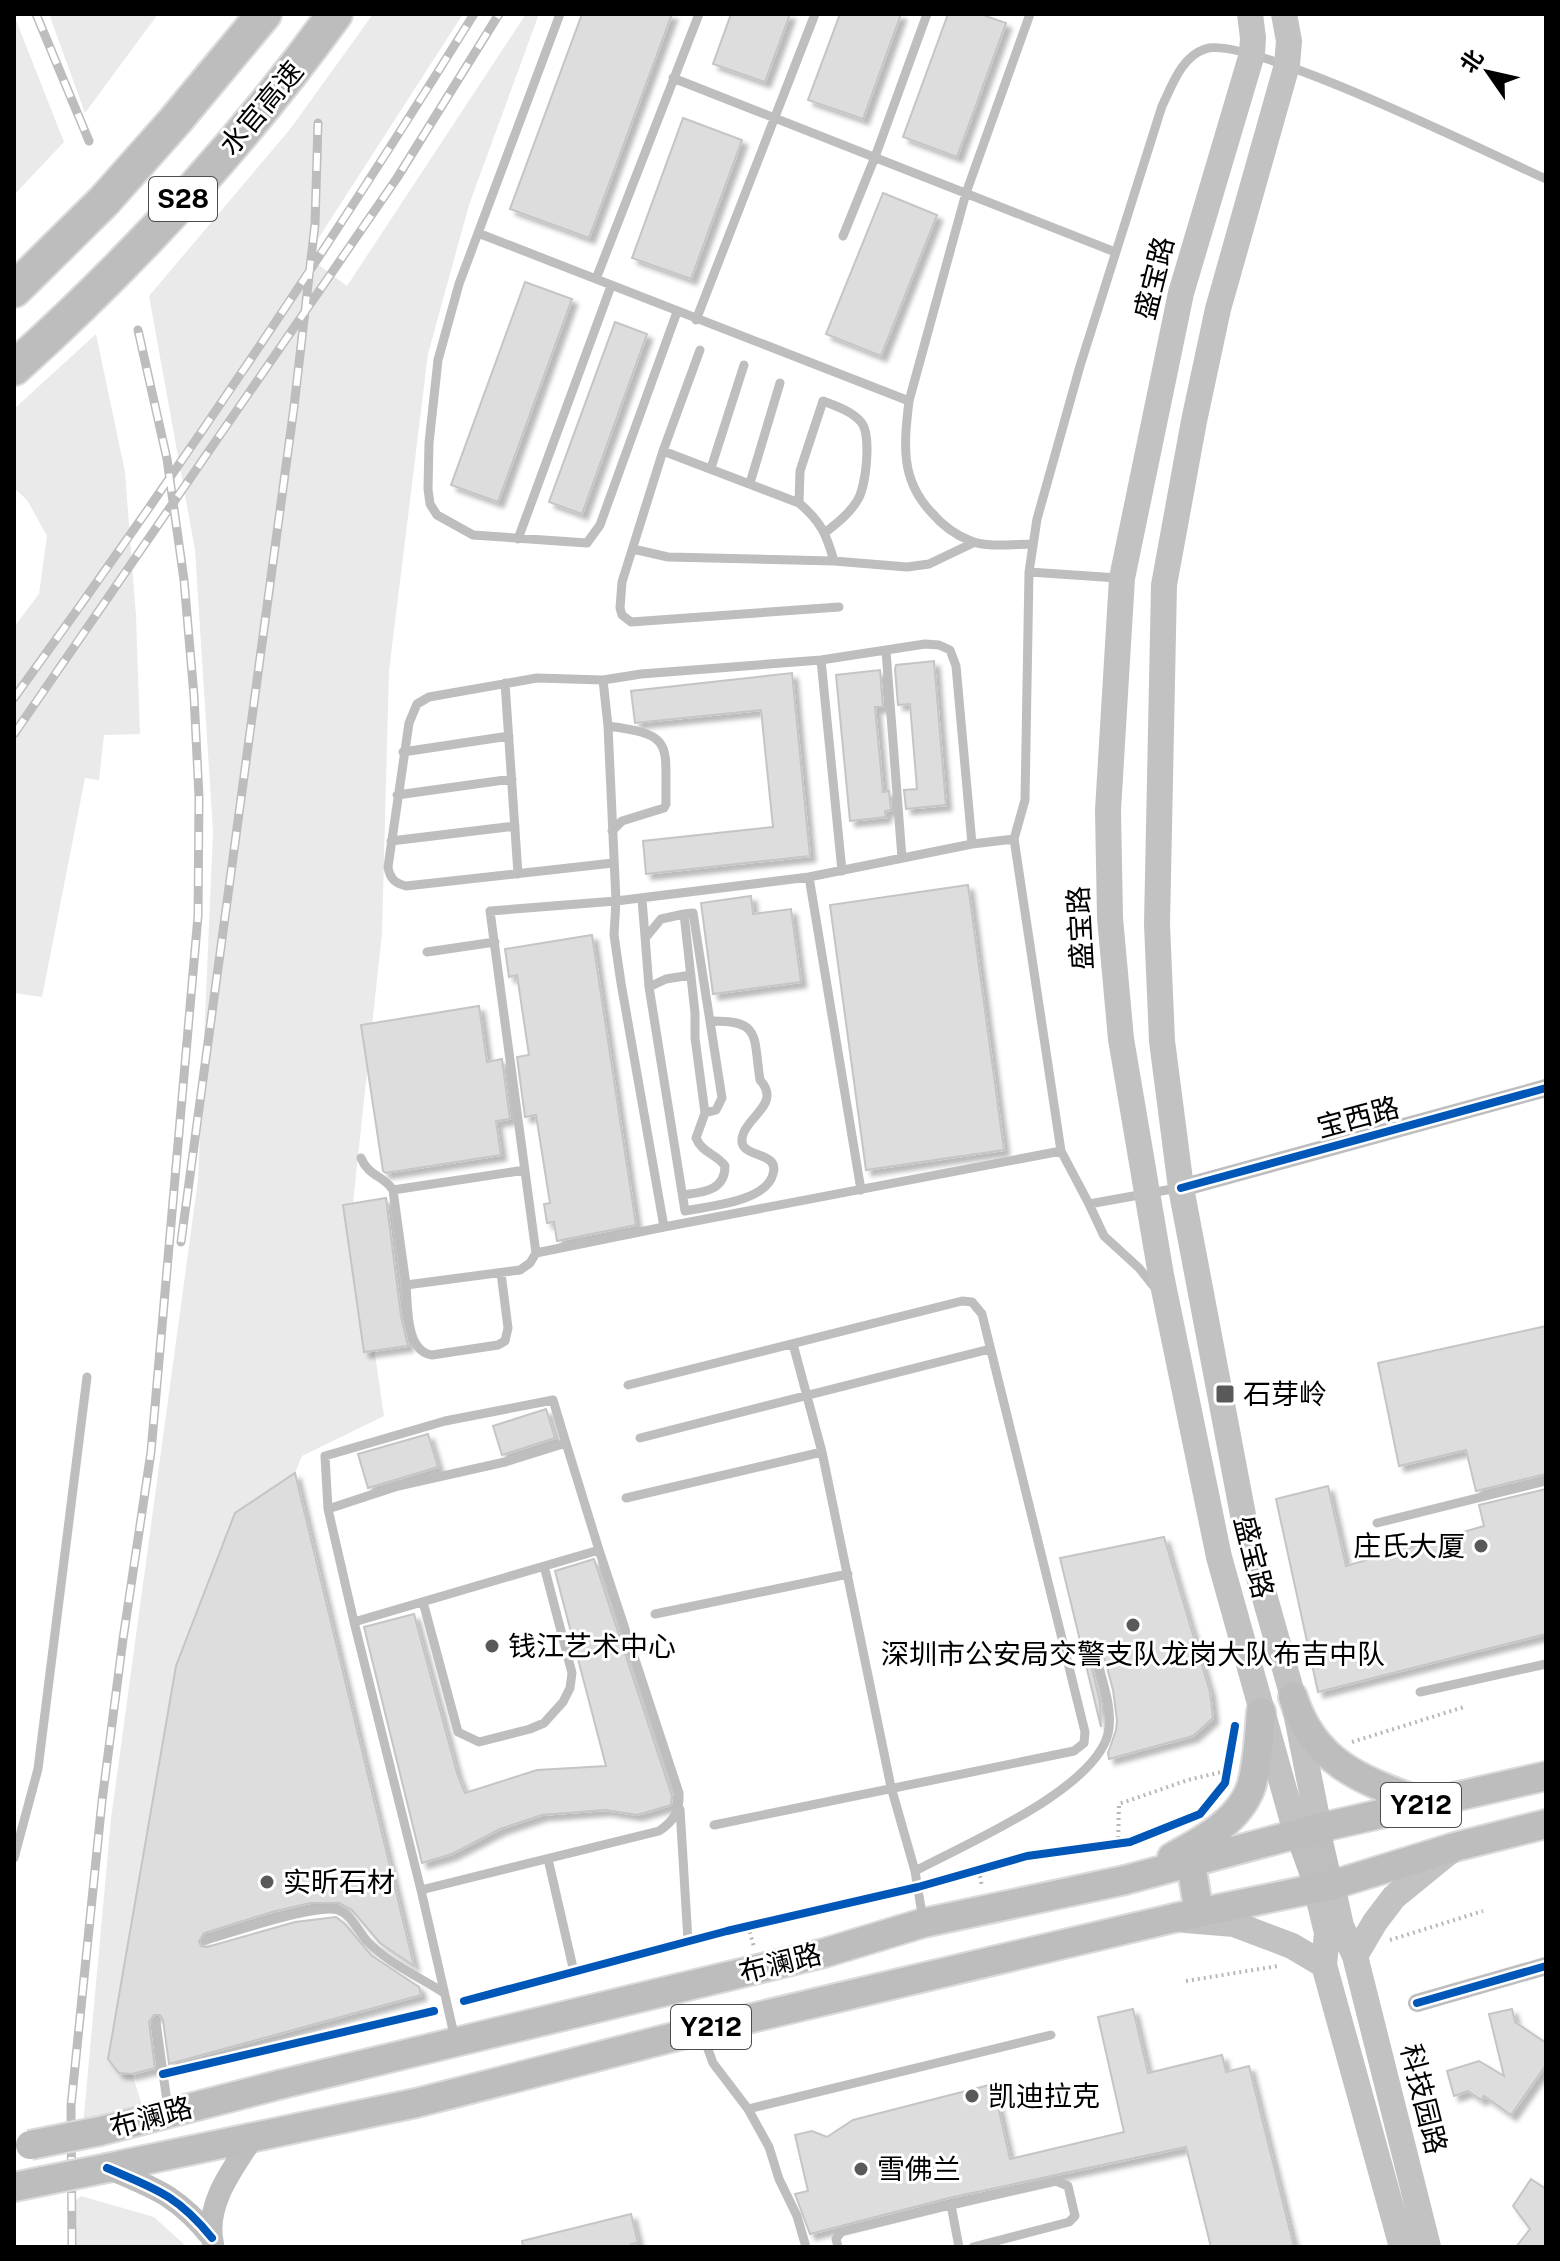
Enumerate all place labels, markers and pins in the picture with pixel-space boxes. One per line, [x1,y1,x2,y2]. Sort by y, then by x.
place label: 石芽岭 [1243,1377,1327,1410]
marker: 石芽岭 [1214,1383,1236,1405]
place label: 庄氏大厦 [1353,1529,1465,1562]
marker: 庄氏大厦 [1472,1537,1490,1555]
marker: 深圳市公安局交警支队龙岗大队布吉中队 [1124,1616,1142,1634]
place label: 钱江艺术中心 [508,1629,676,1662]
marker: 钱江艺术中心 [483,1637,501,1655]
place label: 深圳市公安局交警支队龙岗大队布吉中队 [881,1637,1385,1670]
place label: 实昕石材 [283,1865,395,1898]
marker: 实昕石材 [258,1873,276,1891]
place label: 凯迪拉克 [988,2079,1100,2112]
marker: 凯迪拉克 [963,2087,981,2105]
place label: 雪佛兰 [877,2152,961,2185]
marker: 雪佛兰 [852,2160,870,2178]

